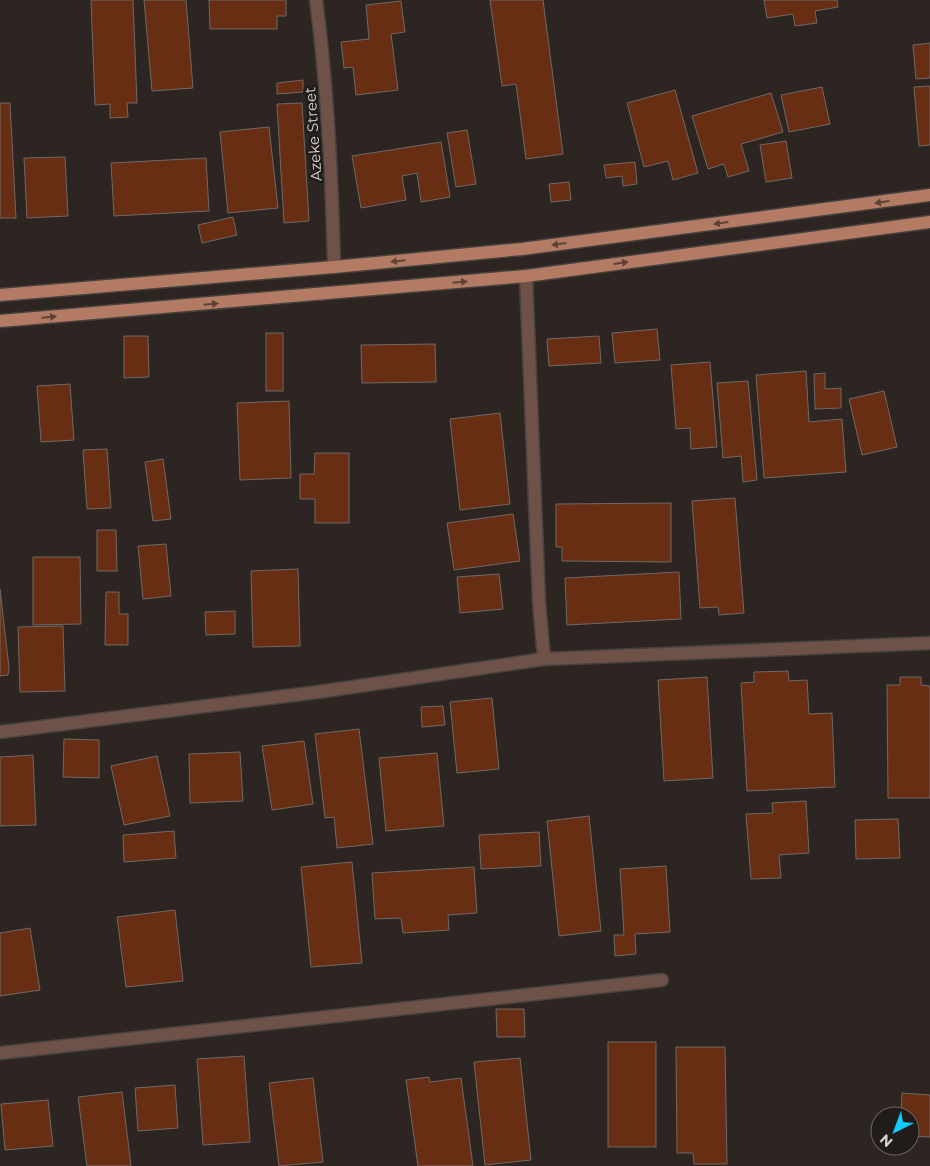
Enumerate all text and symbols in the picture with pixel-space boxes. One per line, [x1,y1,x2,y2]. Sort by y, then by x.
street label: Azeke Street [300,86,326,182]
one-way arrow [873,198,889,206]
one-way arrow [712,219,728,227]
one-way arrow [551,240,567,248]
one-way arrow [390,257,406,265]
one-way arrow [613,259,629,267]
one-way arrow [452,278,468,286]
one-way arrow [203,300,219,308]
one-way arrow [41,313,57,321]
north arrow [870,1106,920,1156]
text: N [876,1130,897,1151]

